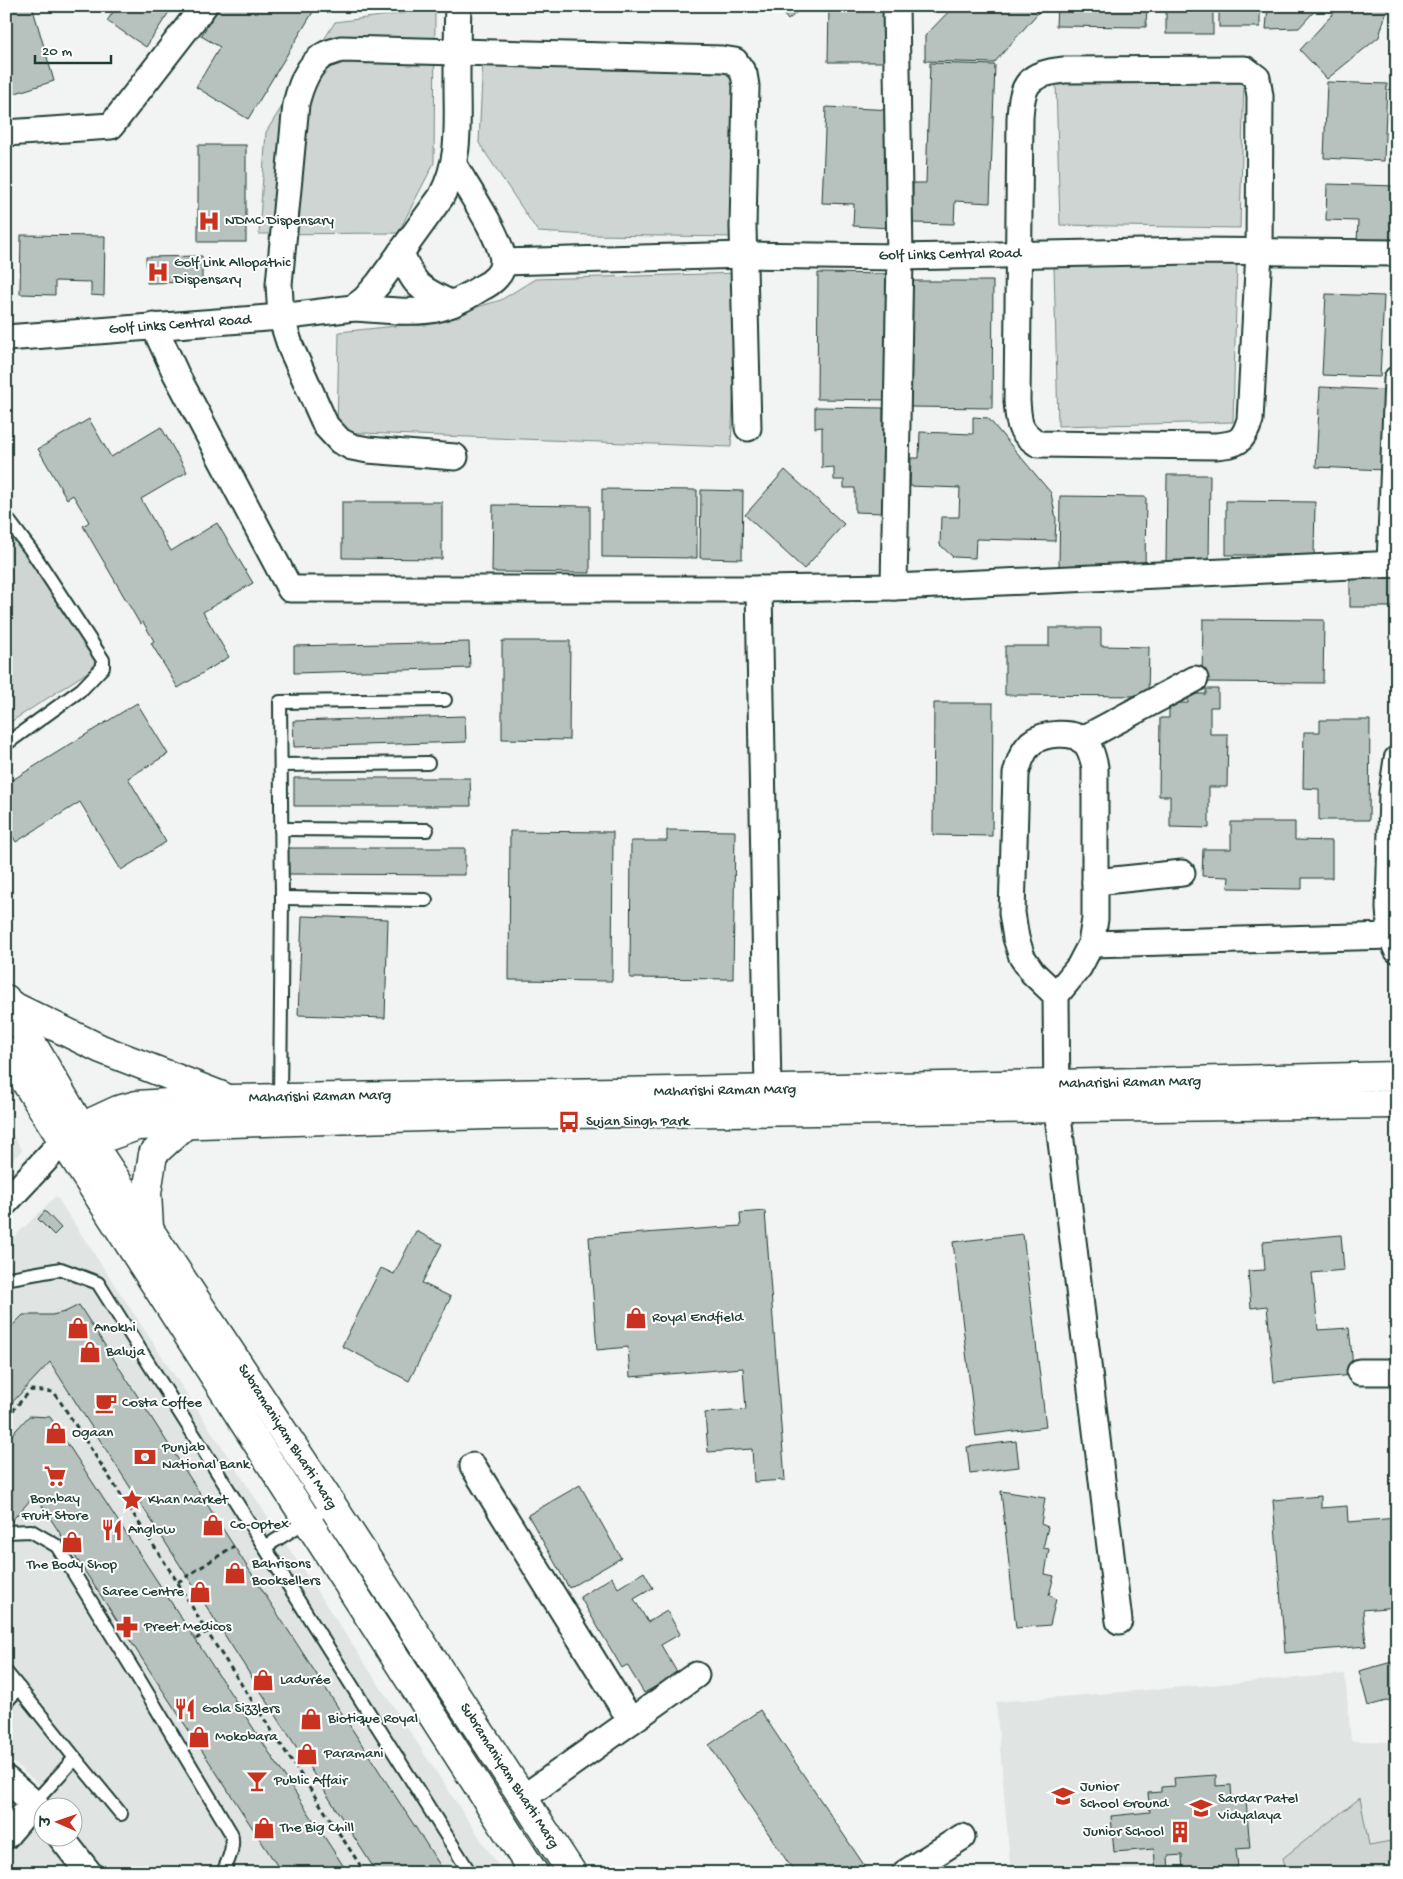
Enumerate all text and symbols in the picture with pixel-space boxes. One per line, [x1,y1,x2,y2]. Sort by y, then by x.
scale bar [35,32,111,64]
text: 20 m [42,43,72,61]
hospital icon: NDMC Dispensary [196,208,222,234]
place label: NDMC Dispensary [225,212,335,230]
street label: Golf Links Central Road [878,245,1023,265]
place label: Golf Link Allopathic Dispensary [173,254,291,289]
hospital icon: Golf Link Allopathic Dispensary [145,259,171,285]
street label: Golf Links Central Road [108,311,253,339]
street label: Maharishi Raman Marg [1059,1073,1201,1093]
street label: Maharishi Raman Marg [654,1081,796,1101]
street label: Maharishi Raman Marg [249,1087,391,1107]
bus stop icon: Sujan Singh Park [556,1109,582,1135]
place label: Sujan Singh Park [586,1113,691,1131]
shop icon: Royal Endfield [623,1305,649,1331]
place label: Royal Endfield [652,1309,744,1327]
shop icon: Anokhi [65,1315,91,1341]
place label: Anokhi [94,1319,136,1337]
shop icon: Baluja [77,1339,103,1365]
place label: Baluja [105,1343,146,1361]
street label: Subramaniyam Bharti Marg [233,1361,341,1513]
cafe icon: Costa Coffee [93,1390,119,1416]
place label: Costa Coffee [122,1394,202,1412]
shop icon: Ogaan [43,1420,69,1446]
place label: Ogaan [72,1424,113,1442]
place label: Punjab National Bank [161,1439,251,1474]
bank icon: Punjab National Bank [132,1444,158,1470]
supermarket icon: Bombay Fruit Store [42,1463,68,1489]
place icon: Khan Market [119,1487,145,1513]
place label: Bombay Fruit Store [21,1490,89,1525]
place label: Khan Market [148,1491,230,1509]
shop icon: Co-Optex [200,1512,226,1538]
place label: Co-Optex [230,1516,289,1534]
restaurant icon: Anglow [99,1517,125,1543]
place label: Anglow [128,1521,176,1539]
shop icon: The Body Shop [59,1529,85,1555]
place label: Bahrisons Booksellers [251,1555,321,1590]
place label: The Body Shop [26,1556,118,1574]
shop icon: Bahrisons Booksellers [222,1560,248,1586]
shop icon: Saree Centre [187,1579,213,1605]
place label: Saree Centre [102,1583,184,1601]
pharmacy icon: Preet Medicos [114,1614,140,1640]
place label: Preet Medicos [143,1618,232,1636]
shop icon: Ladurée [250,1667,276,1693]
place label: Ladurée [280,1671,331,1689]
restaurant icon: Gola Sizzlers [172,1696,198,1722]
place label: Gola Sizzlers [202,1700,280,1718]
street label: Subramaniyam Bharti Marg [455,1700,563,1852]
shop icon: Biotique Royal [298,1706,324,1732]
place label: Biotique Royal [327,1710,418,1728]
shop icon: Mokobara [186,1724,212,1750]
place label: Mokobara [215,1728,278,1746]
shop icon: Paramani [294,1741,320,1767]
place label: Paramani [323,1745,384,1763]
bar icon: Public Affair [244,1768,270,1794]
place label: Public Affair [273,1772,349,1790]
place label: Junior School Ground [1080,1778,1169,1813]
school or university icon: Junior School Ground [1050,1783,1076,1809]
place label: Sardar Patel Vidyalaya [1217,1790,1298,1825]
school or university icon: Sardar Patel Vidyalaya [1188,1795,1214,1821]
north arrow [32,1796,82,1846]
text: उ [39,1815,56,1829]
shop icon: The Big Chill [251,1815,277,1841]
place label: The Big Chill [279,1819,354,1837]
building icon: Junior School [1167,1819,1193,1845]
place label: Junior School [1083,1823,1164,1841]

